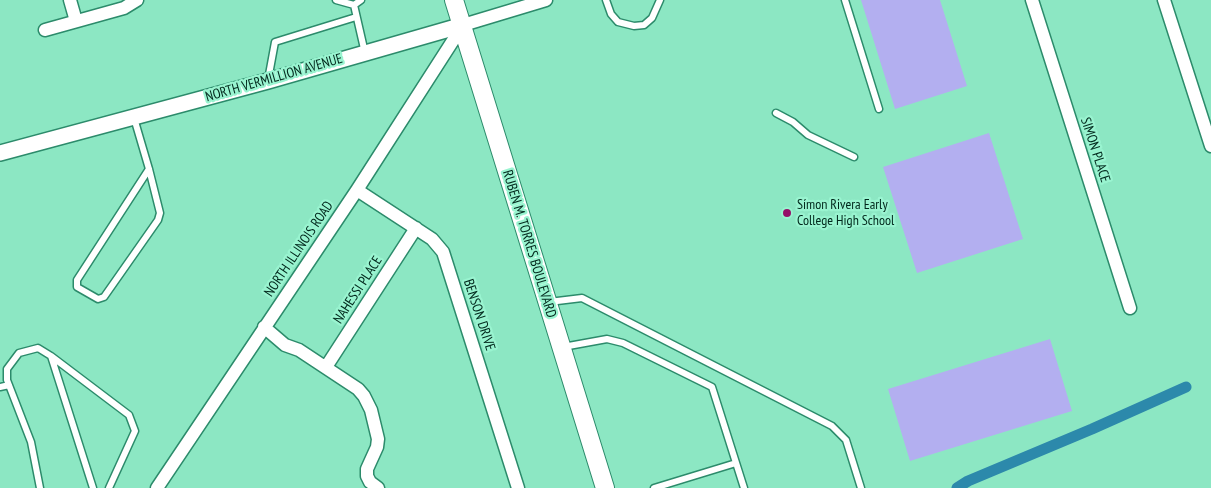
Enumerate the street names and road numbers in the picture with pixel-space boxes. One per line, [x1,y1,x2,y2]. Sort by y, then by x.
street label: NORTH VERMILLION AVENUE [204,50,344,106]
street label: SIMON PLACE [1077,115,1113,185]
street label: RUBEN M. TORRES BOULEVARD [499,168,559,320]
street label: NORTH ILLINOIS ROAD [261,198,337,300]
street label: NAHESSI PLACE [330,253,386,327]
street label: BENSON DRIVE [460,277,498,353]

